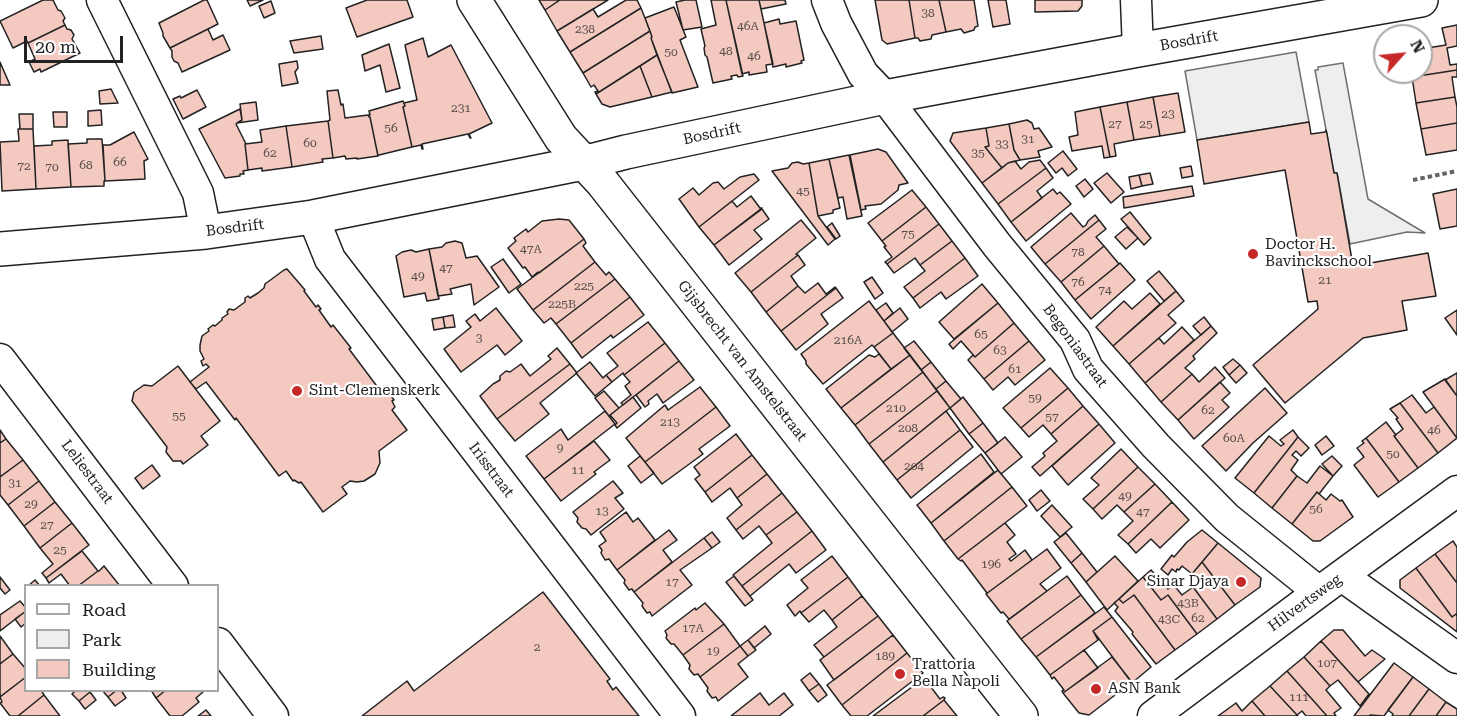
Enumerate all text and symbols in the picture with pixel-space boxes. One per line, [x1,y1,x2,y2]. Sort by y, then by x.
house number: 38 [921,6,935,20]
house number: 46A [737,19,759,33]
house number: 238 [575,22,595,36]
scale bar [27,24,126,62]
north arrow [1373,24,1433,84]
street label: Bosdrift [1159,27,1219,55]
text: 20 m [35,36,76,57]
text: N [1406,37,1429,56]
house number: 48 [719,44,733,58]
house number: 50 [664,45,678,59]
house number: 46 [747,49,761,63]
house number: 231 [451,101,471,115]
house number: 23 [1161,107,1175,121]
house number: 27 [1108,117,1122,131]
house number: 25 [1139,117,1153,131]
street label: Bosdrift [681,119,743,149]
house number: 56 [384,121,398,135]
house number: 31 [1021,132,1035,146]
house number: 60 [303,136,317,150]
house number: 33 [995,137,1009,151]
house number: 62 [263,146,277,160]
house number: 35 [971,146,985,160]
house number: 66 [113,155,127,169]
house number: 68 [79,158,93,172]
house number: 72 [17,159,31,173]
house number: 70 [45,160,59,174]
house number: 45 [796,184,810,198]
street label: Bosdrift [205,215,265,241]
house number: 75 [901,227,915,241]
place label: Doctor H. Bavinckschool [1265,236,1372,271]
house number: 47A [520,242,542,256]
house number: 78 [1071,245,1085,259]
marker: Doctor H. Bavinckschool [1246,247,1260,261]
house number: 47 [439,261,453,275]
house number: 49 [411,269,425,283]
house number: 21 [1318,273,1332,287]
house number: 76 [1071,275,1085,289]
street label: Gijsbrecht van Amstelstraat [674,277,810,445]
house number: 225 [574,279,594,293]
house number: 74 [1098,283,1112,297]
house number: 225B [548,297,576,311]
street label: Begoniastraat [1039,301,1111,391]
house number: 65 [974,327,988,341]
house number: 3 [476,331,482,345]
house number: 216A [834,333,862,347]
house number: 63 [993,343,1007,357]
house number: 61 [1008,362,1022,376]
place label: Sint-Clemenskerk [309,382,440,400]
marker: Sint-Clemenskerk [290,384,304,398]
house number: 59 [1028,391,1042,405]
house number: 210 [886,401,906,415]
house number: 62 [1201,403,1215,417]
house number: 55 [172,409,186,423]
house number: 57 [1045,410,1059,424]
house number: 213 [660,415,680,429]
house number: 208 [898,421,918,435]
house number: 46 [1427,423,1441,437]
house number: 60A [1223,431,1245,445]
street label: Leliestraat [57,436,117,508]
street label: Irisstraat [465,439,517,501]
house number: 9 [557,441,563,455]
house number: 50 [1386,447,1400,461]
house number: 204 [904,459,924,473]
house number: 11 [571,463,585,477]
house number: 31 [8,476,22,490]
house number: 49 [1118,489,1132,503]
house number: 29 [24,497,38,511]
house number: 56 [1309,502,1323,516]
house number: 13 [595,504,609,518]
house number: 47 [1136,505,1150,519]
house number: 27 [40,518,54,532]
house number: 25 [53,543,67,557]
house number: 196 [981,557,1001,571]
street label: Hilvertsweg [1265,570,1345,636]
place label: Sinar Djaya [1147,573,1229,591]
house number: 17 [665,575,679,589]
marker: Sinar Djaya [1234,575,1248,589]
legend [24,584,219,692]
house number: 43B [1177,596,1199,610]
text: Road [82,599,126,620]
house number: 62 [1191,611,1205,625]
house number: 43C [1158,612,1180,626]
house number: 17A [682,621,704,635]
text: Park [82,629,122,650]
house number: 2 [534,640,540,654]
house number: 19 [706,644,720,658]
house number: 189 [875,649,895,663]
place label: Trattoria Bella Napoli [912,656,1000,691]
house number: 107 [1317,656,1337,670]
text: Building [82,659,156,680]
marker: Trattoria Bella Napoli [893,667,907,681]
place label: ASN Bank [1108,680,1181,698]
marker: ASN Bank [1089,682,1103,696]
house number: 111 [1289,690,1309,704]

